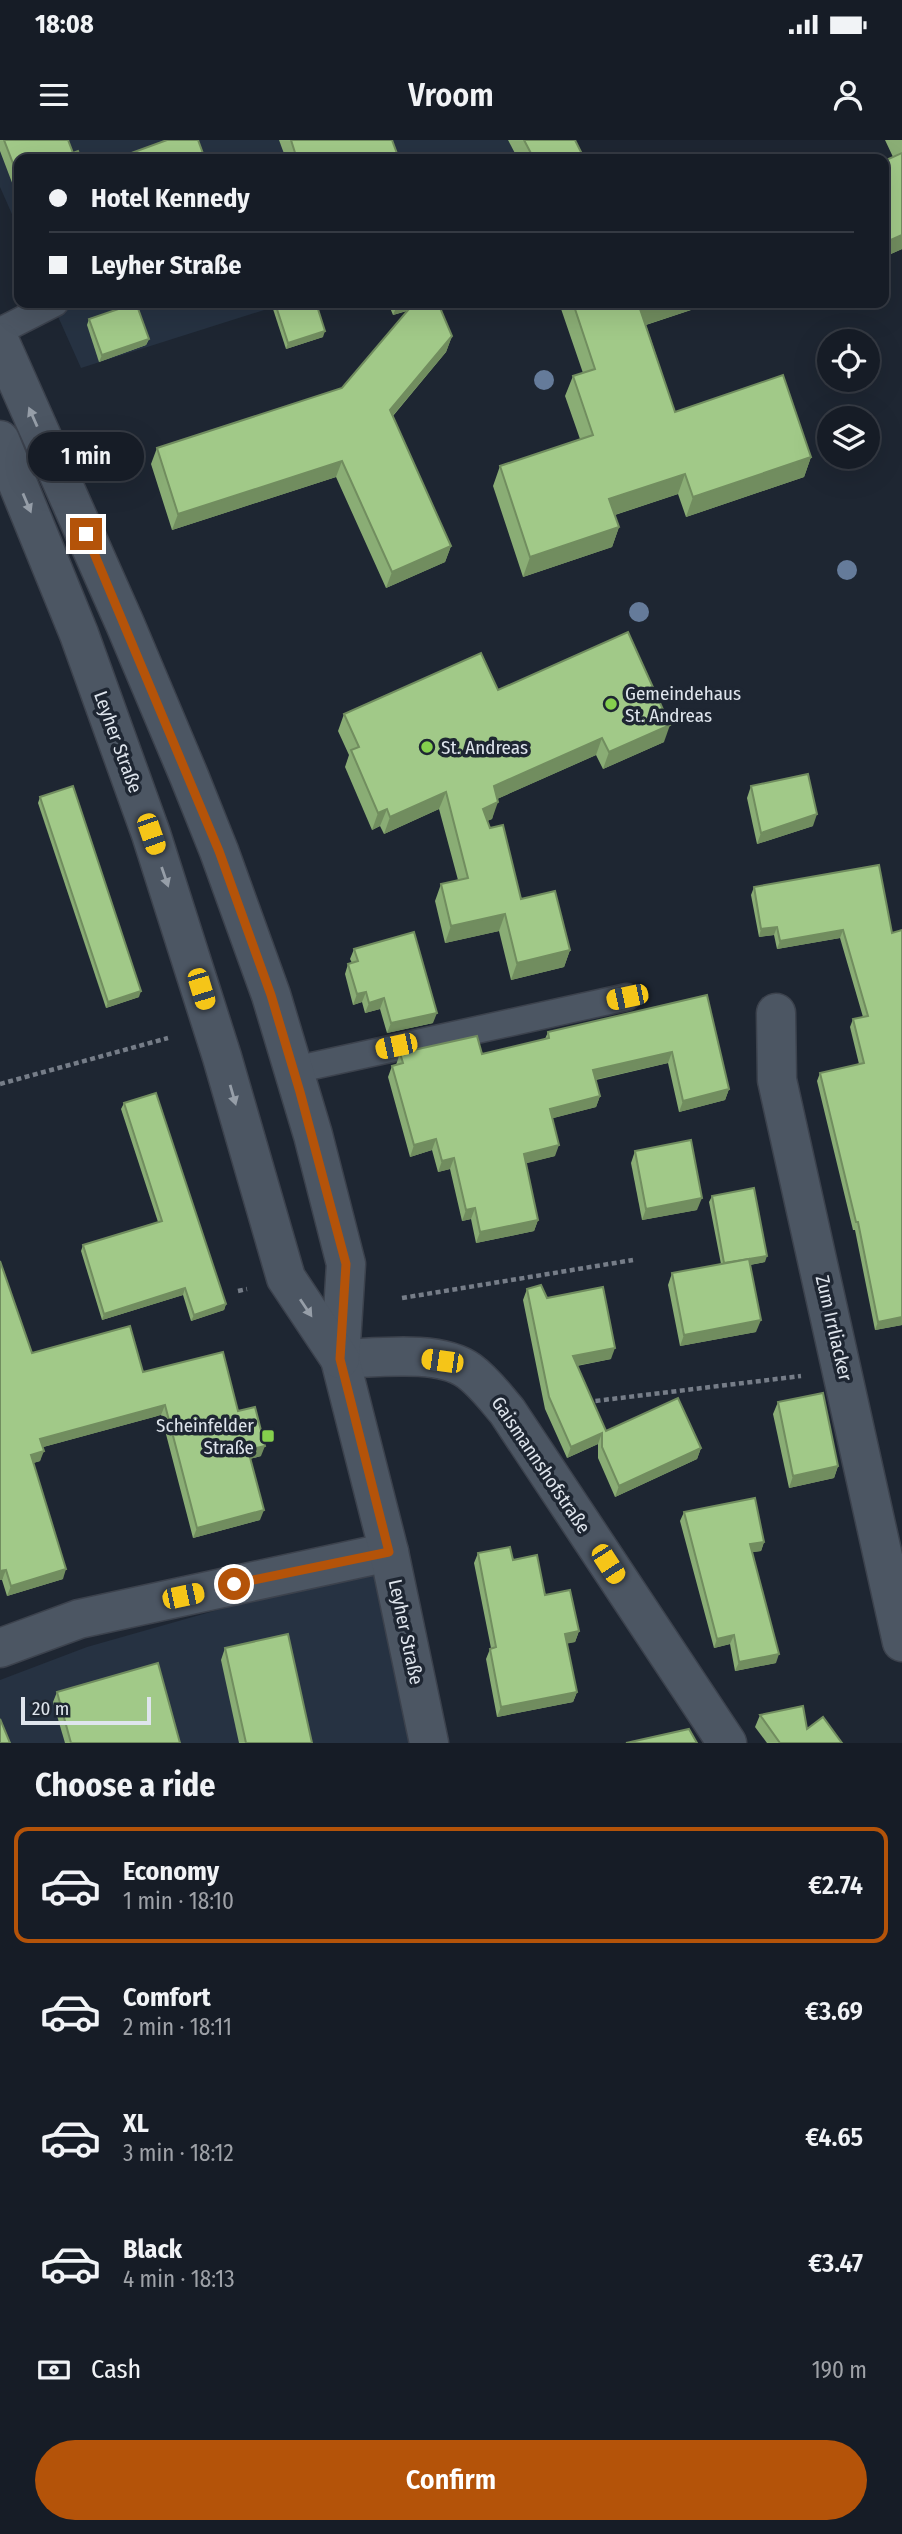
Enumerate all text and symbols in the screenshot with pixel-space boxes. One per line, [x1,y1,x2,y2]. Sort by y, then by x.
text: 18:08 [35,9,94,40]
icon: menu [35,76,73,114]
text: Vroom [408,76,494,114]
icon: person [829,76,867,114]
text: Hotel Kennedy [91,183,250,214]
text: Leyher Straße [91,250,242,281]
map controls [817,329,880,469]
button: locate [817,329,880,392]
button: layers [817,406,880,469]
one-way arrow [27,407,39,427]
callout: 1 min [28,432,144,482]
text: 1 min [61,442,111,470]
one-way arrow [21,493,32,514]
route end [70,518,102,550]
place label: Gemeindehaus St. Andreas [625,682,741,727]
street label: Leyher Straße [89,688,147,796]
marker: Gemeindehaus St. Andreas [603,696,619,712]
place label: St. Andreas [441,736,528,759]
marker: St. Andreas [419,739,435,755]
car [135,811,168,857]
one-way arrow [160,867,171,888]
car [185,966,218,1012]
car [605,982,650,1012]
car [374,1031,419,1061]
one-way arrow [228,1084,238,1105]
street label: Zum Irrliacker [811,1273,857,1383]
one-way arrow [299,1299,312,1318]
car [420,1348,465,1374]
street label: Gaismannshofstraße [487,1392,595,1538]
place label: Scheinfelder Straße [156,1414,254,1459]
marker: Scheinfelder Straße [260,1428,276,1444]
car [588,1541,629,1587]
route start [218,1568,250,1600]
street label: Leyher Straße [384,1577,428,1687]
car [161,1581,206,1611]
scale bar [21,1694,150,1726]
text: 20 m [32,1697,69,1720]
text: Choose a ride [35,1766,216,1804]
icon: car [39,1854,102,1917]
text: Economy [123,1856,219,1887]
text: €2.74 [808,1870,863,1901]
text: 1 min · 18:10 [123,1887,234,1915]
icon: car [39,1980,102,2043]
text: Comfort [123,1982,211,2013]
text: €3.69 [805,1996,863,2027]
text: 2 min · 18:11 [123,2013,232,2041]
icon: car [39,2106,102,2169]
text: XL [123,2108,149,2139]
text: €4.65 [805,2122,863,2153]
text: 3 min · 18:12 [123,2139,234,2167]
icon: car [39,2232,102,2295]
text: Black [123,2234,182,2265]
text: €3.47 [808,2248,863,2279]
text: 4 min · 18:13 [123,2265,235,2293]
icon: cash [35,2351,73,2389]
text: Cash [91,2354,141,2385]
text: 190 m [812,2356,867,2384]
button: Confirm [35,2440,867,2520]

